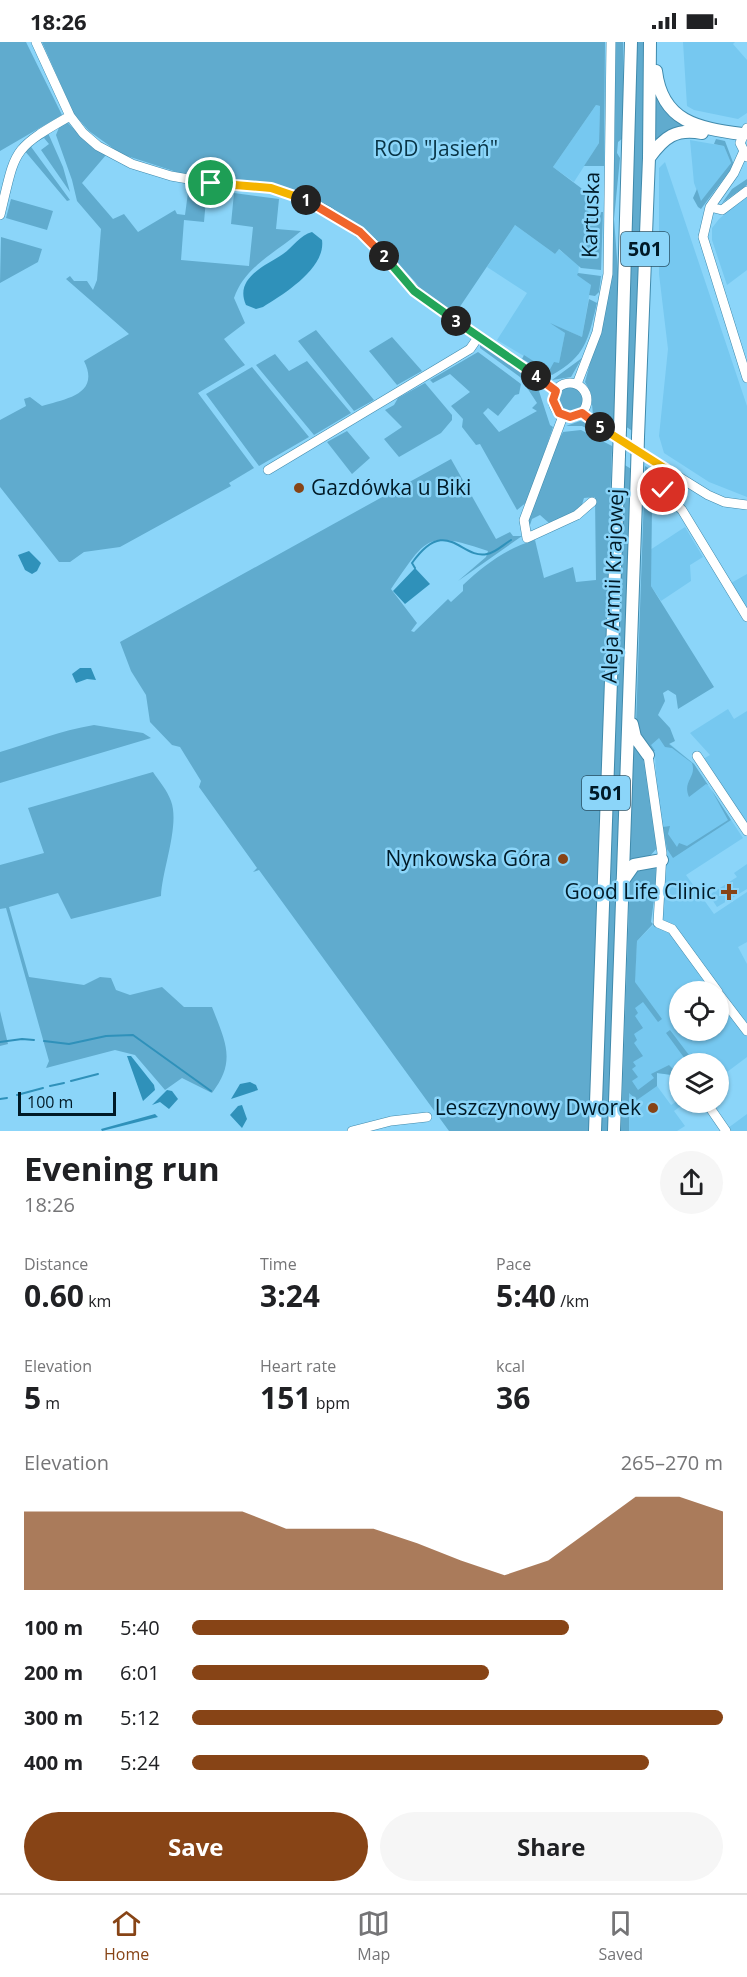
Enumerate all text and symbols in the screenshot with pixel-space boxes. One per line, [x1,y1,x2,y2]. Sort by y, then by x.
text: 18:26 [30,6,87,36]
park label: ROD "Jasień" [374,134,498,162]
pin [185,157,236,208]
icon: arrive [194,166,227,199]
street label: Kartuska [575,171,605,259]
pin: 1 [291,185,321,215]
text: 1 [301,189,311,211]
road number: 501 [621,232,669,266]
pin: 2 [369,241,399,271]
text: 2 [379,245,389,267]
pin: 3 [441,306,471,336]
text: 3 [451,310,461,332]
pin: 4 [521,361,551,391]
text: 4 [531,365,541,387]
pin: 5 [585,412,615,442]
text: 5 [595,416,605,438]
pin [637,464,688,515]
place label: Gazdówka u Biki [311,473,471,501]
icon: check [646,473,679,506]
marker: Gazdówka u Biki [292,481,306,495]
street label: Aleja Armii Krajowej [595,488,629,684]
road number: 501 [582,776,630,810]
place label: Nynkowska Góra [386,844,551,872]
marker: Nynkowska Góra [556,852,570,866]
place label: Good Life Clinic [565,877,716,905]
marker: Good Life Clinic [720,883,738,901]
map controls [669,981,729,1113]
button: locate [669,981,729,1041]
button: layers [669,1053,729,1113]
scale bar [18,1089,116,1116]
text: 100 m [27,1091,73,1113]
place label: Leszczynowy Dworek [435,1093,641,1121]
marker: Leszczynowy Dworek [646,1101,660,1115]
text: Evening run [24,1146,220,1191]
button: share [660,1151,723,1214]
text: 18:26 [24,1191,75,1218]
text: Distance [24,1253,88,1275]
text: Time [260,1253,297,1275]
text: Pace [496,1253,531,1275]
text: 0.60 [24,1275,84,1316]
text: 3:24 [260,1275,320,1316]
text: 5:40 [496,1275,556,1316]
text: km [84,1290,111,1312]
text: /km [556,1290,589,1312]
text: Elevation [24,1355,92,1377]
text: Heart rate [260,1355,336,1377]
text: kcal [496,1355,525,1377]
text: 5 [24,1377,41,1418]
text: 151 [260,1377,311,1418]
text: 36 [496,1377,530,1418]
text: m [41,1392,60,1414]
text: bpm [311,1392,350,1414]
text: Elevation [24,1449,109,1476]
text: 265–270 m [621,1449,723,1476]
text: 100 m [24,1614,83,1641]
text: 5:40 [120,1614,160,1641]
text: 200 m [24,1659,83,1686]
text: 6:01 [120,1659,160,1686]
text: 300 m [24,1704,83,1731]
text: 5:12 [120,1704,160,1731]
text: 400 m [24,1749,83,1776]
text: 5:24 [120,1749,160,1776]
button: Save [24,1812,368,1881]
button: Share [380,1812,723,1881]
tab: Home [104,1907,149,1965]
tab: Map [357,1907,390,1965]
tab: Saved [598,1907,643,1965]

